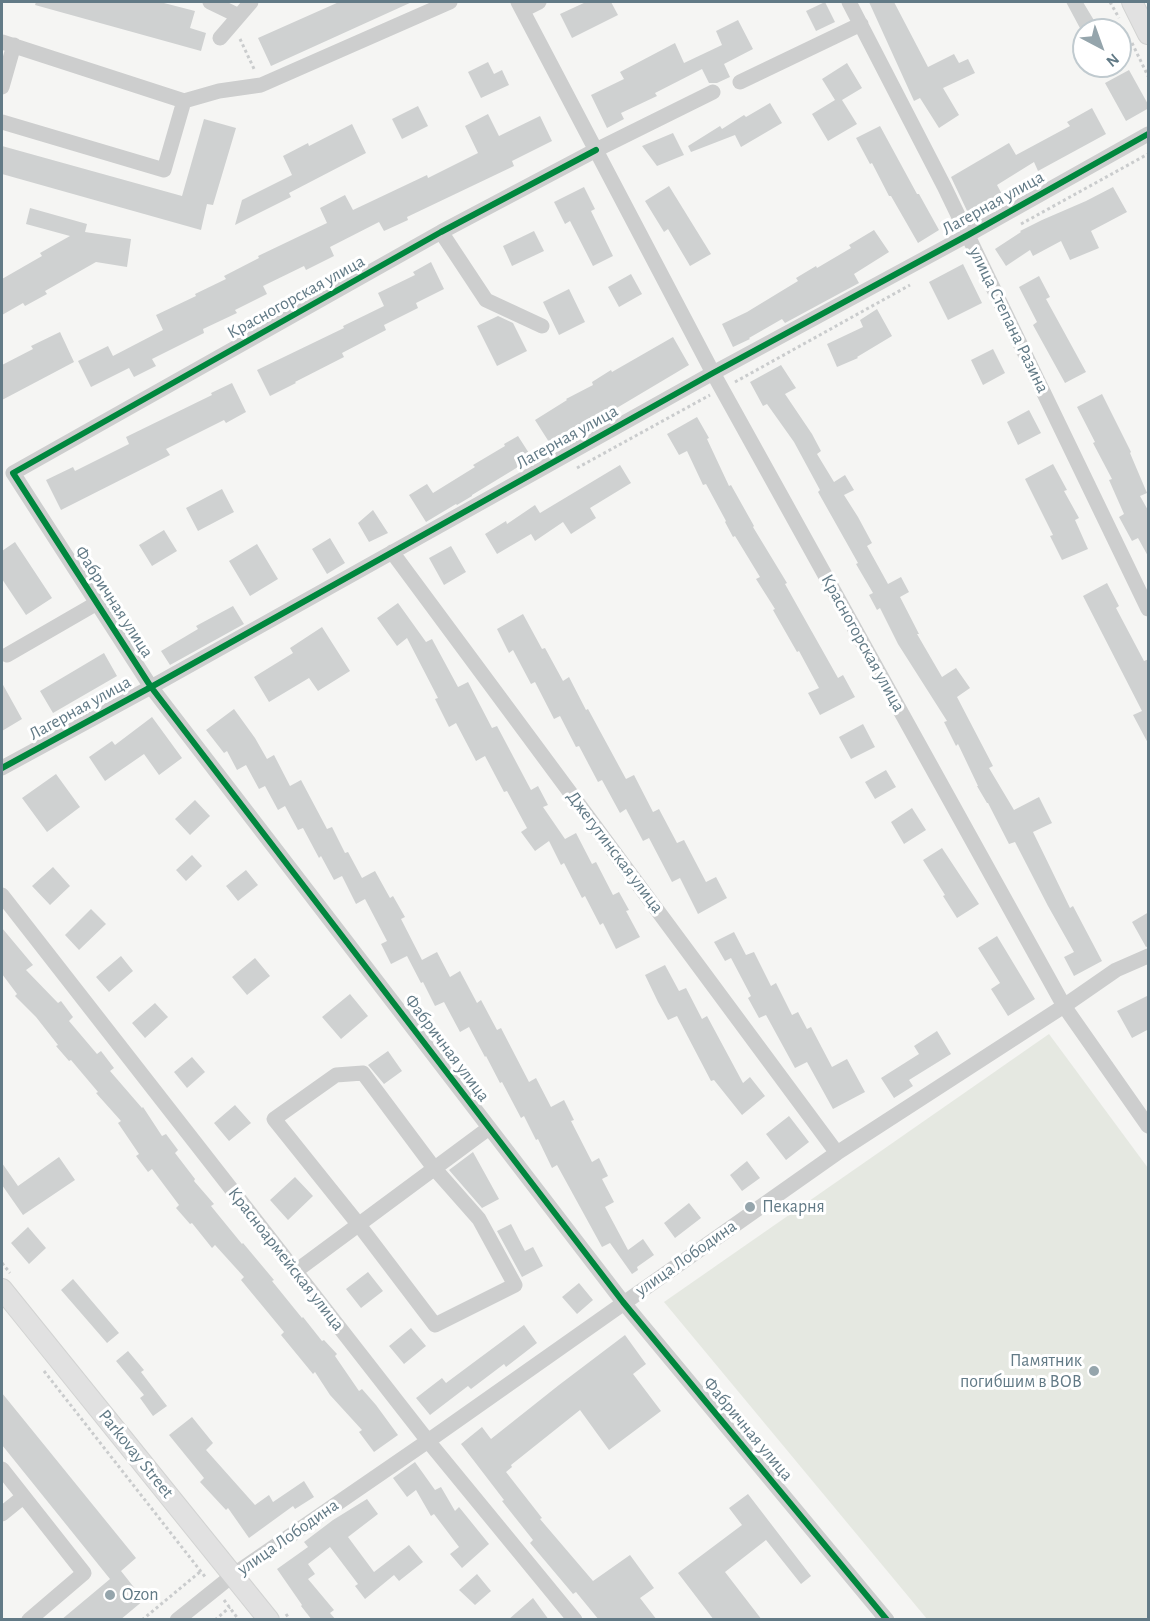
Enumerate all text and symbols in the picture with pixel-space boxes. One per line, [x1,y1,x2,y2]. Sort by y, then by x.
north arrow [1072,18,1132,78]
text: N [1103,50,1122,70]
street label: Лагерная улица [938,166,1048,240]
street label: улица Степана Разина [964,243,1054,397]
street label: Красногорская улица [223,250,369,344]
street label: Лагерная улица [512,400,622,474]
street label: Фабричная улица [70,542,158,662]
street label: Красногорская улица [816,570,910,716]
street label: Лагерная улица [25,671,135,745]
street label: Джегутинская улица [562,786,668,918]
street label: Фабричная улица [400,990,494,1106]
street label: Красноармейская улица [223,1183,349,1335]
place label: Пекарня [762,1196,825,1218]
marker: Пекарня [743,1200,757,1214]
street label: улица Лободина [631,1215,741,1301]
place label: Памятник погибшим в ВОВ [960,1350,1082,1392]
marker: Памятник погибшим в ВОВ [1087,1364,1101,1378]
street label: Фабричная улица [698,1373,798,1485]
street label: Parkovay Street [94,1405,178,1503]
street label: улица Лободина [233,1494,343,1580]
place label: Ozon [122,1584,159,1606]
marker: Ozon [103,1588,117,1602]

